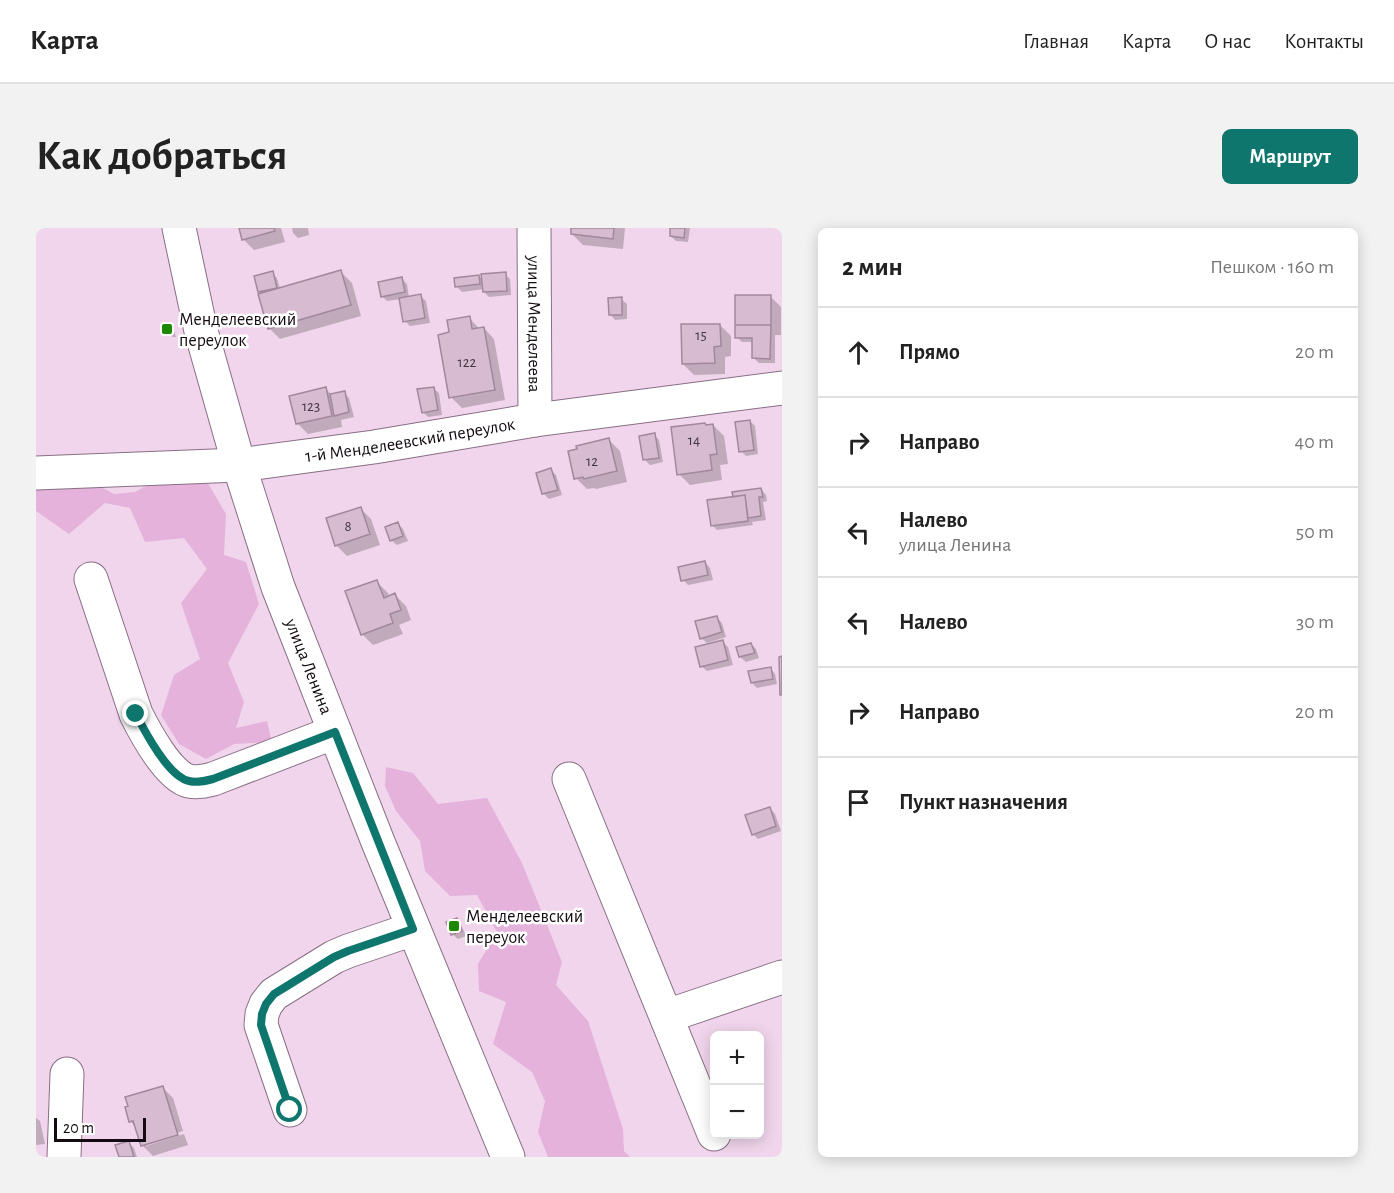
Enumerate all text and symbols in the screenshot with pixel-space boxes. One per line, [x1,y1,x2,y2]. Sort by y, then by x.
text: Карта [30,27,99,55]
text: Главная [1023,31,1089,52]
text: Карта [1122,31,1171,52]
text: О нас [1204,31,1251,52]
text: Контакты [1284,31,1364,52]
button: Маршрут [1222,129,1358,184]
text: Как добраться [36,135,287,177]
street label: улица Менделеева [524,254,543,393]
text: 2 мин [842,254,903,280]
text: Пешком · 160 m [1210,257,1334,277]
place label: Менделеевский переулок [179,311,296,350]
marker: Менделеевский переулок [160,322,174,336]
house number: 15 [695,328,707,343]
icon: ahead [842,336,875,369]
text: Прямо [899,341,960,363]
text: 20 m [1295,342,1334,362]
house number: 122 [458,355,477,370]
house number: 123 [302,399,320,414]
street label: 1-й Менделеевский переулок [304,415,517,466]
icon: right [842,426,875,459]
text: Направо [899,431,980,453]
text: 40 m [1295,432,1334,452]
house number: 14 [688,433,700,448]
house number: 12 [586,454,598,469]
text: Налево [899,509,968,531]
icon: left [842,516,875,549]
house number: 8 [344,519,352,534]
text: 50 m [1296,522,1334,542]
text: улица Ленина [899,535,1011,555]
icon: left [842,606,875,639]
text: Налево [899,611,968,633]
text: 30 m [1296,612,1334,632]
street label: улица Ленина [281,615,335,717]
icon: right [842,696,875,729]
route end [122,700,148,726]
text: Направо [899,701,980,723]
text: 20 m [1295,702,1334,722]
icon: arrive [842,786,875,819]
text: Пункт назначения [899,791,1068,813]
place label: Менделеевский переуок [466,908,583,947]
marker: Менделеевский переуок [447,919,461,933]
map controls [710,1031,764,1139]
button: + [710,1031,764,1085]
button: − [710,1085,764,1139]
route start [276,1096,302,1122]
scale bar [54,1115,146,1142]
text: 20 m [63,1120,94,1136]

